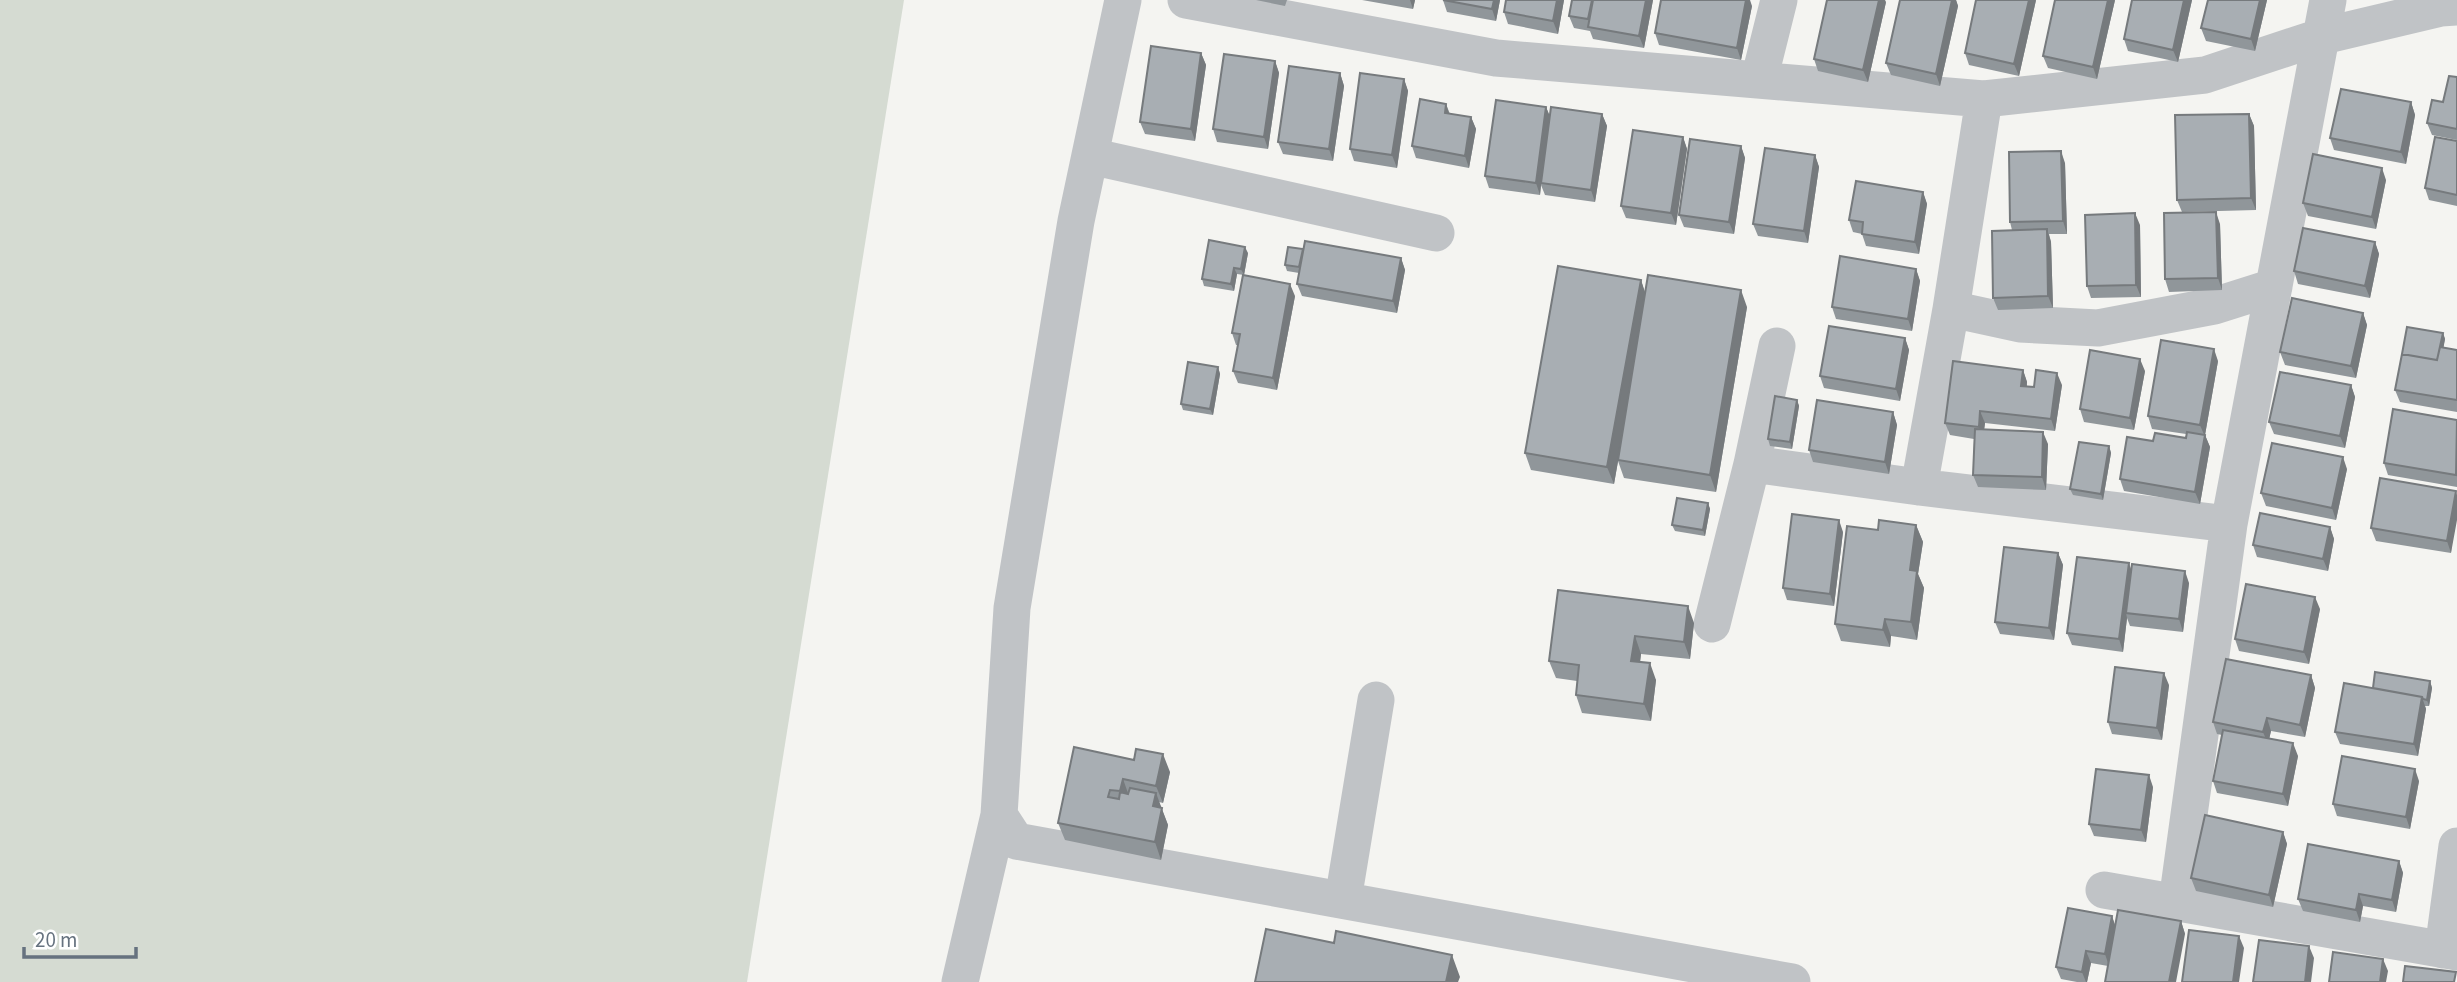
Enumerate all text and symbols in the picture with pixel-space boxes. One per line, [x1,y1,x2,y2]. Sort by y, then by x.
scale bar [24,916,136,960]
text: 20 m [35,925,77,955]

